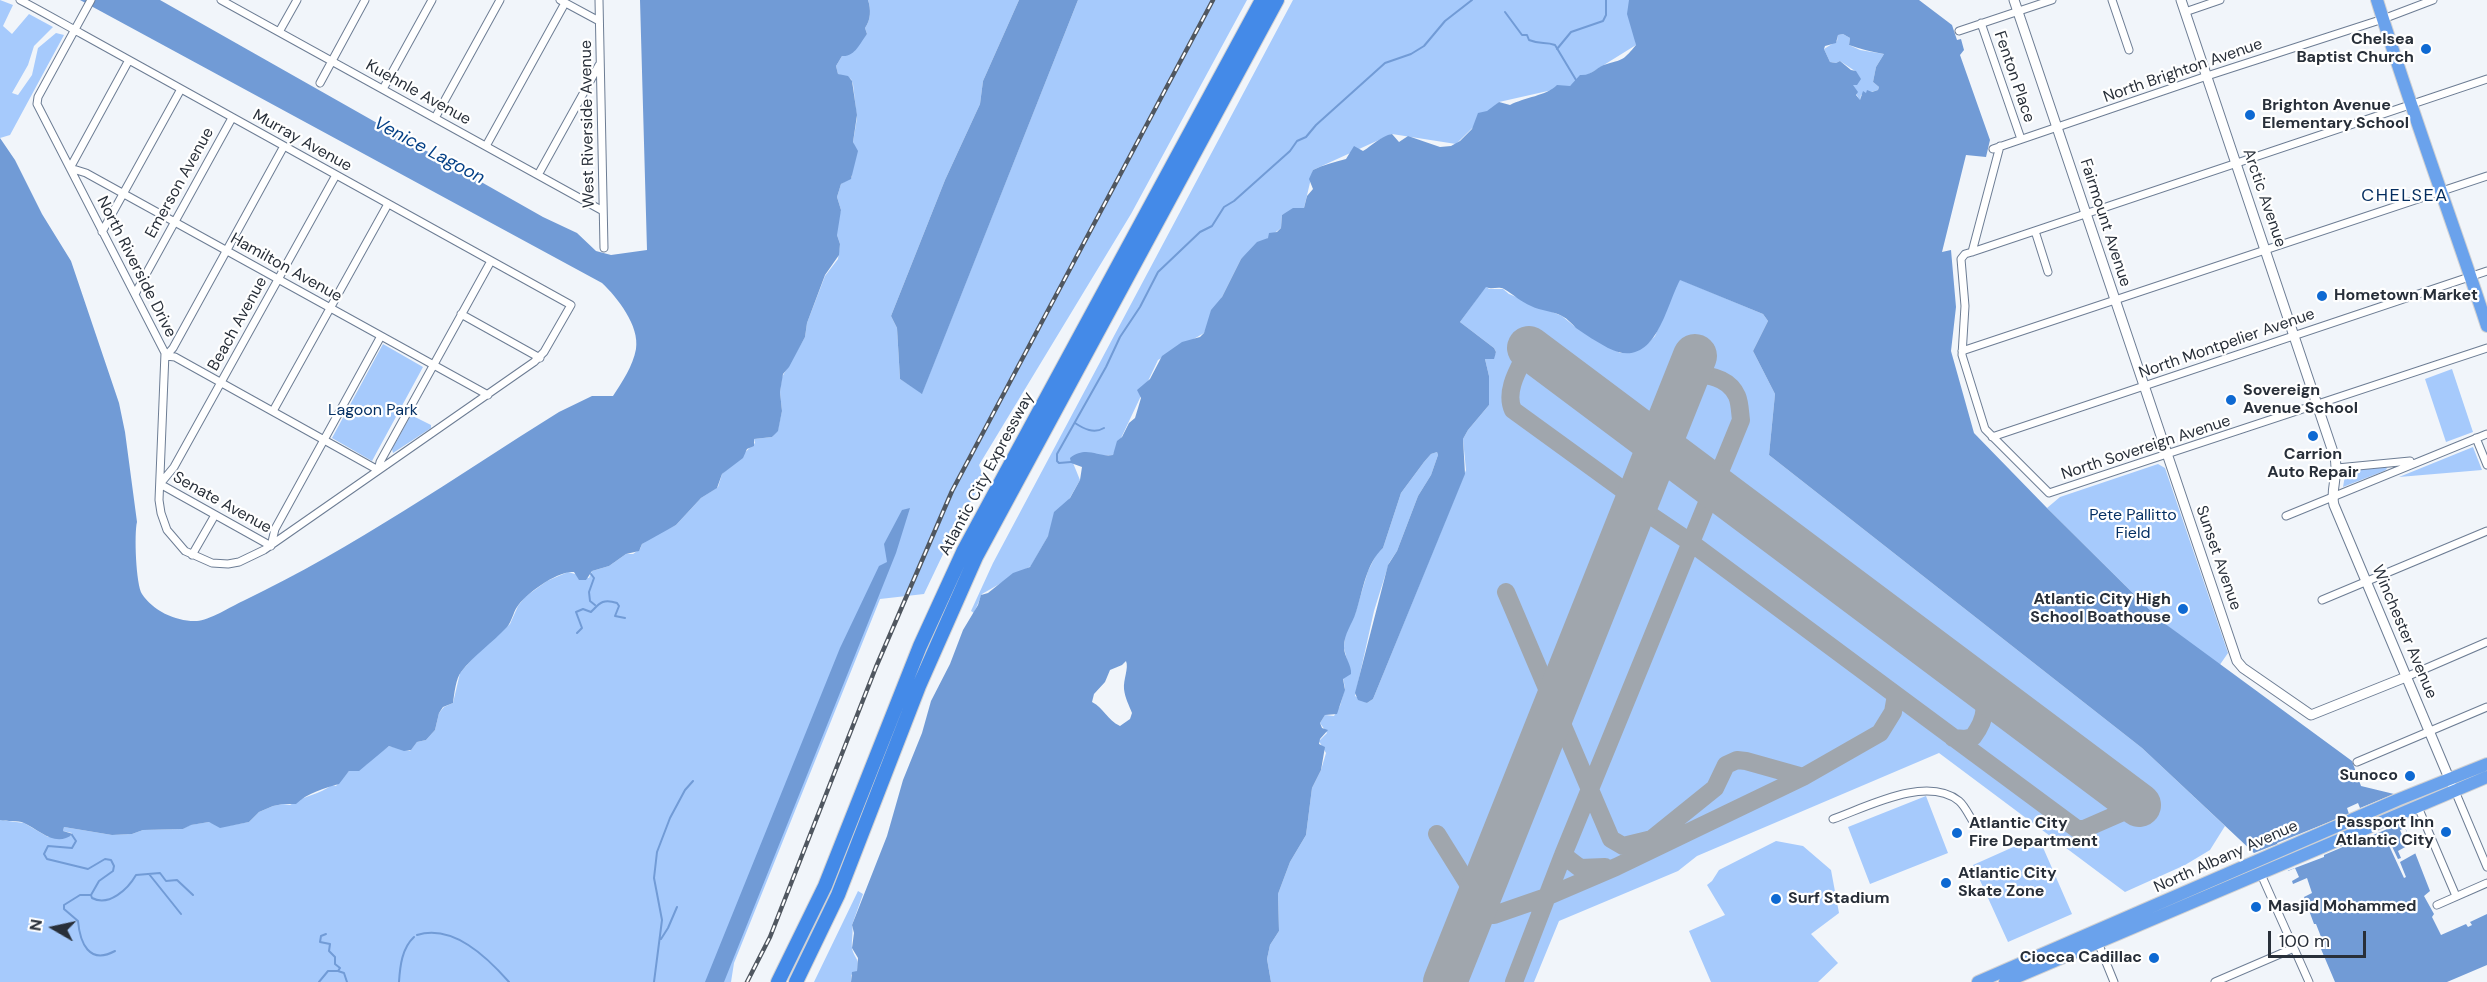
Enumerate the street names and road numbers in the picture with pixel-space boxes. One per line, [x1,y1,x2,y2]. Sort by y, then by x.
street label: Fenton Place [1989,29,2039,125]
street label: North Brighton Avenue [2101,35,2265,107]
street label: West Riverside Avenue [577,40,599,208]
street label: Kuehnle Avenue [362,56,474,130]
street label: Murray Avenue [249,106,355,176]
street label: Emerson Avenue [142,124,218,242]
street label: Arctic Avenue [2238,146,2290,250]
street label: Fairmount Avenue [2075,157,2135,289]
street label: North Riverside Drive [92,193,180,341]
street label: Hamilton Avenue [227,229,345,307]
street label: Beach Avenue [204,274,272,374]
street label: North Montpelier Avenue [2137,305,2317,383]
street label: Atlantic City Expressway [936,389,1038,559]
street label: North Sovereign Avenue [2059,412,2233,484]
street label: Senate Avenue [169,468,275,538]
street label: Sunset Avenue [2191,503,2245,613]
street label: Winchester Avenue [2367,562,2441,702]
street label: North Albany Avenue [2151,817,2301,897]

